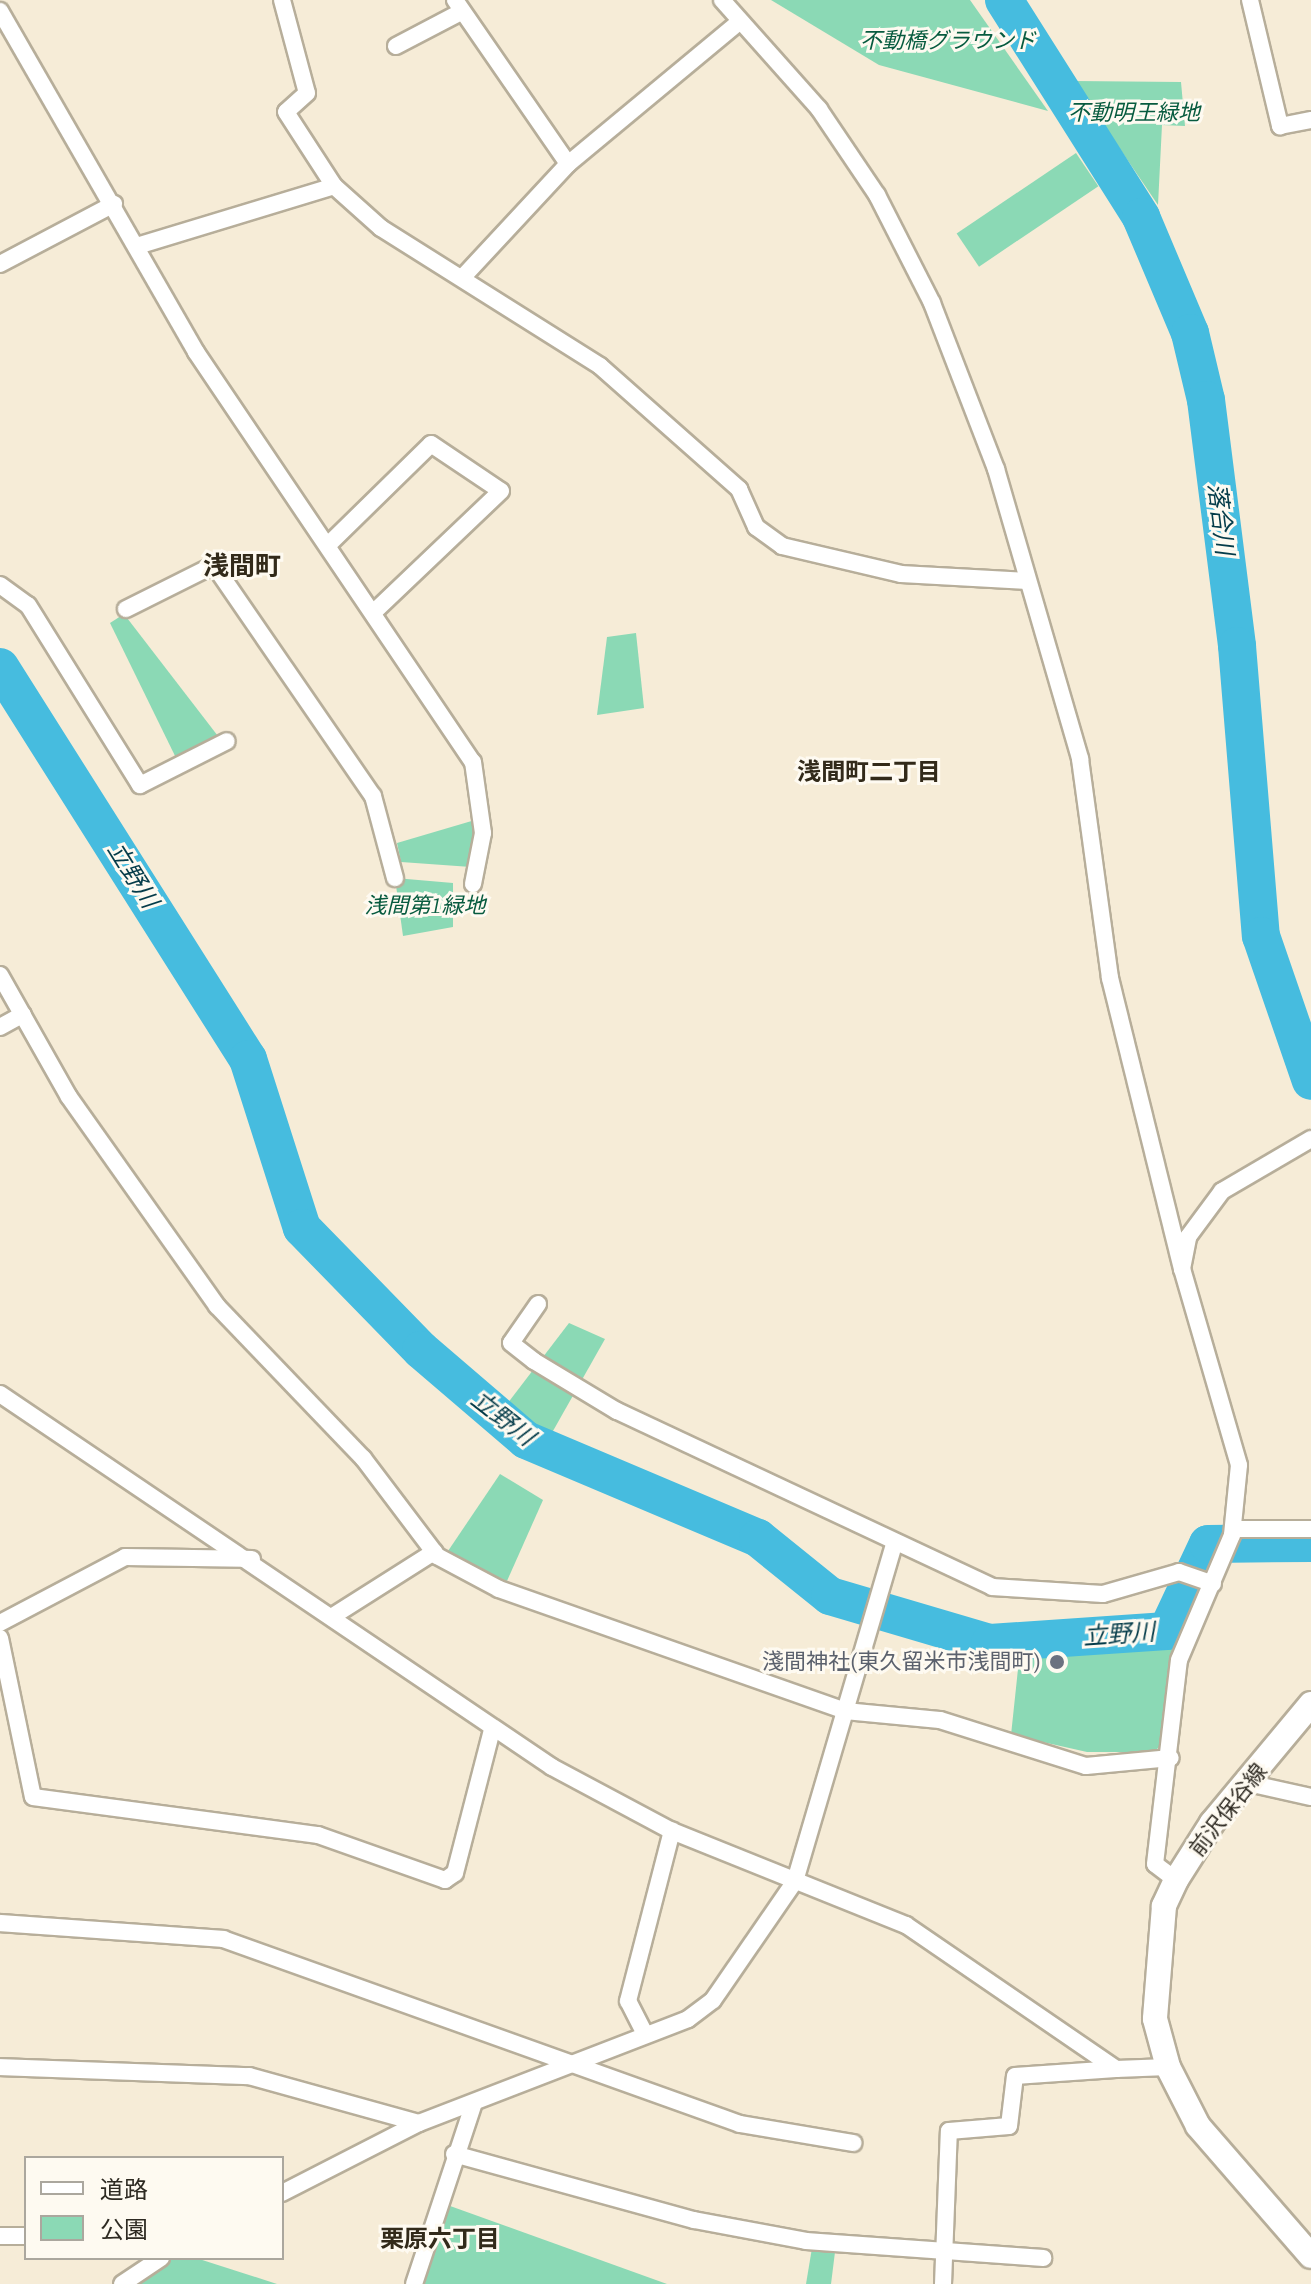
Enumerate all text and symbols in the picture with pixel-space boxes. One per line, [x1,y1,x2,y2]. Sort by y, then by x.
park label: 不動橋グラウンド [860,28,1036,54]
park label: 不動明王緑地 [1068,100,1200,126]
water label: 落合川 [1202,482,1240,556]
district label: 浅間町 [203,551,281,583]
district label: 浅間町二丁目 [797,758,941,786]
water label: 立野川 [102,837,164,913]
park label: 浅間第1緑地 [364,893,486,919]
water label: 立野川 [466,1384,540,1452]
water label: 立野川 [1082,1617,1156,1651]
place label: 淺間神社(東久留米市浅間町) [762,1649,1041,1675]
marker: 淺間神社(東久留米市浅間町) [1048,1653,1066,1671]
street label: 前沢保谷線 [1184,1759,1272,1861]
legend [24,2156,284,2260]
text: 道路 [100,2173,148,2206]
text: 公園 [100,2213,148,2246]
district label: 栗原六丁目 [380,2225,500,2253]

